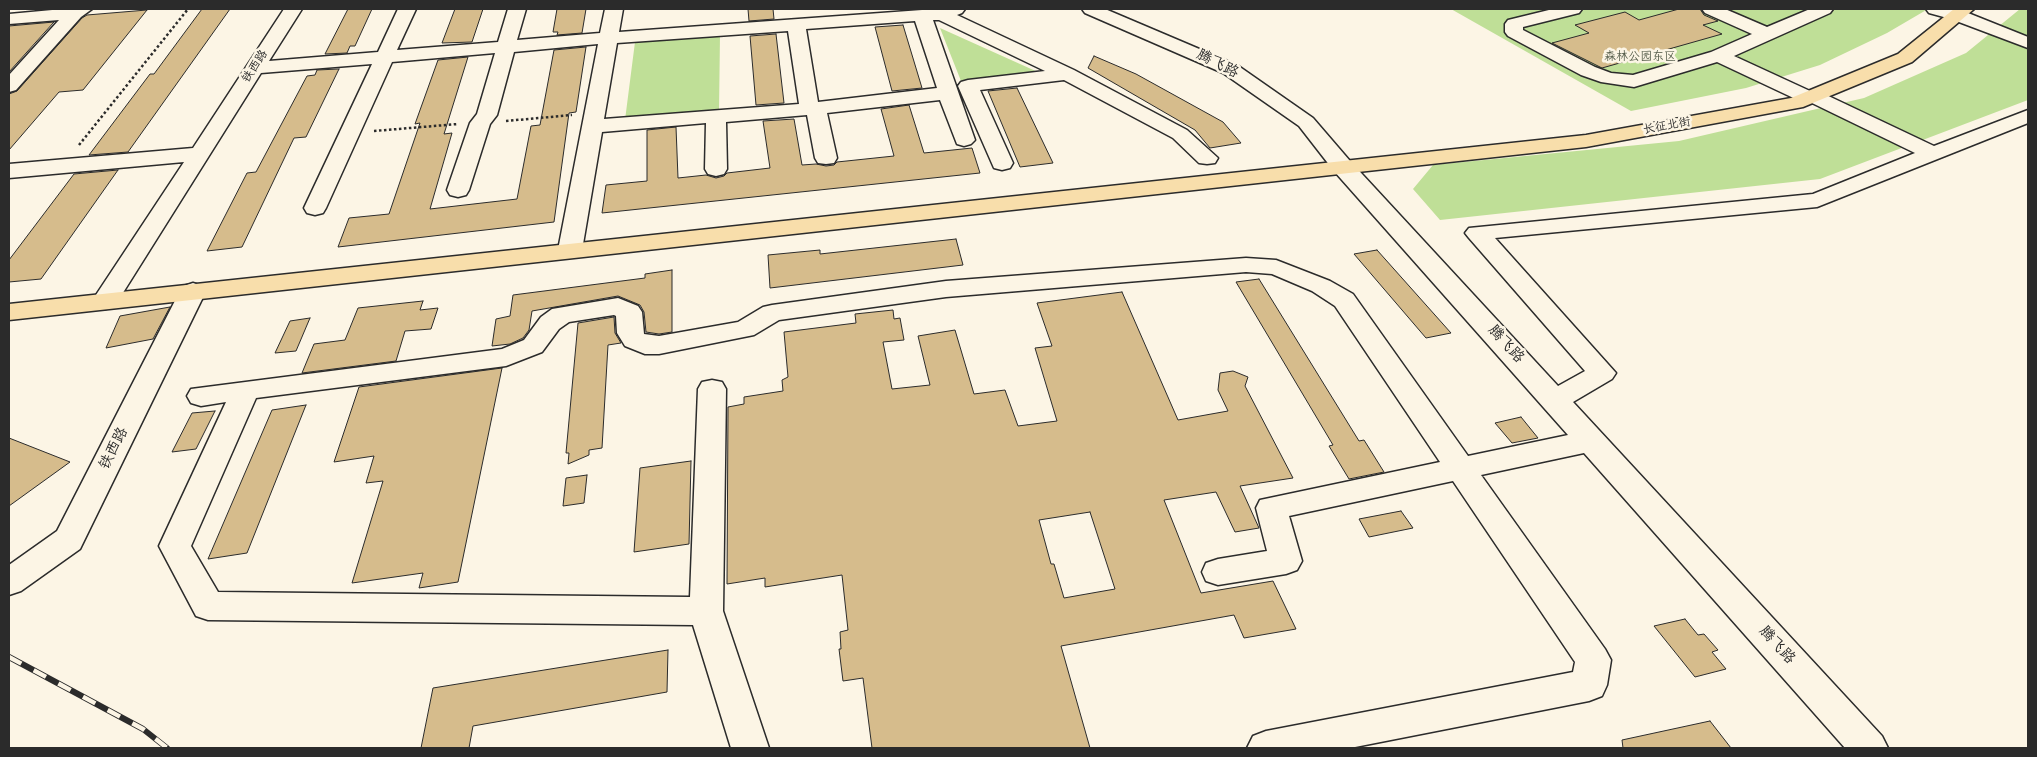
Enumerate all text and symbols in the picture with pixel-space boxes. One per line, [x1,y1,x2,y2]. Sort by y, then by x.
street label: 腾飞路 [1193,47,1241,83]
street label: 铁西路 [240,48,272,86]
park label: 森林公园东区 [1604,51,1676,65]
street label: 长征北街 [1642,116,1692,138]
street label: 腾飞路 [1483,322,1527,368]
street label: 铁西路 [97,425,133,473]
street label: 腾飞路 [1754,623,1798,669]

